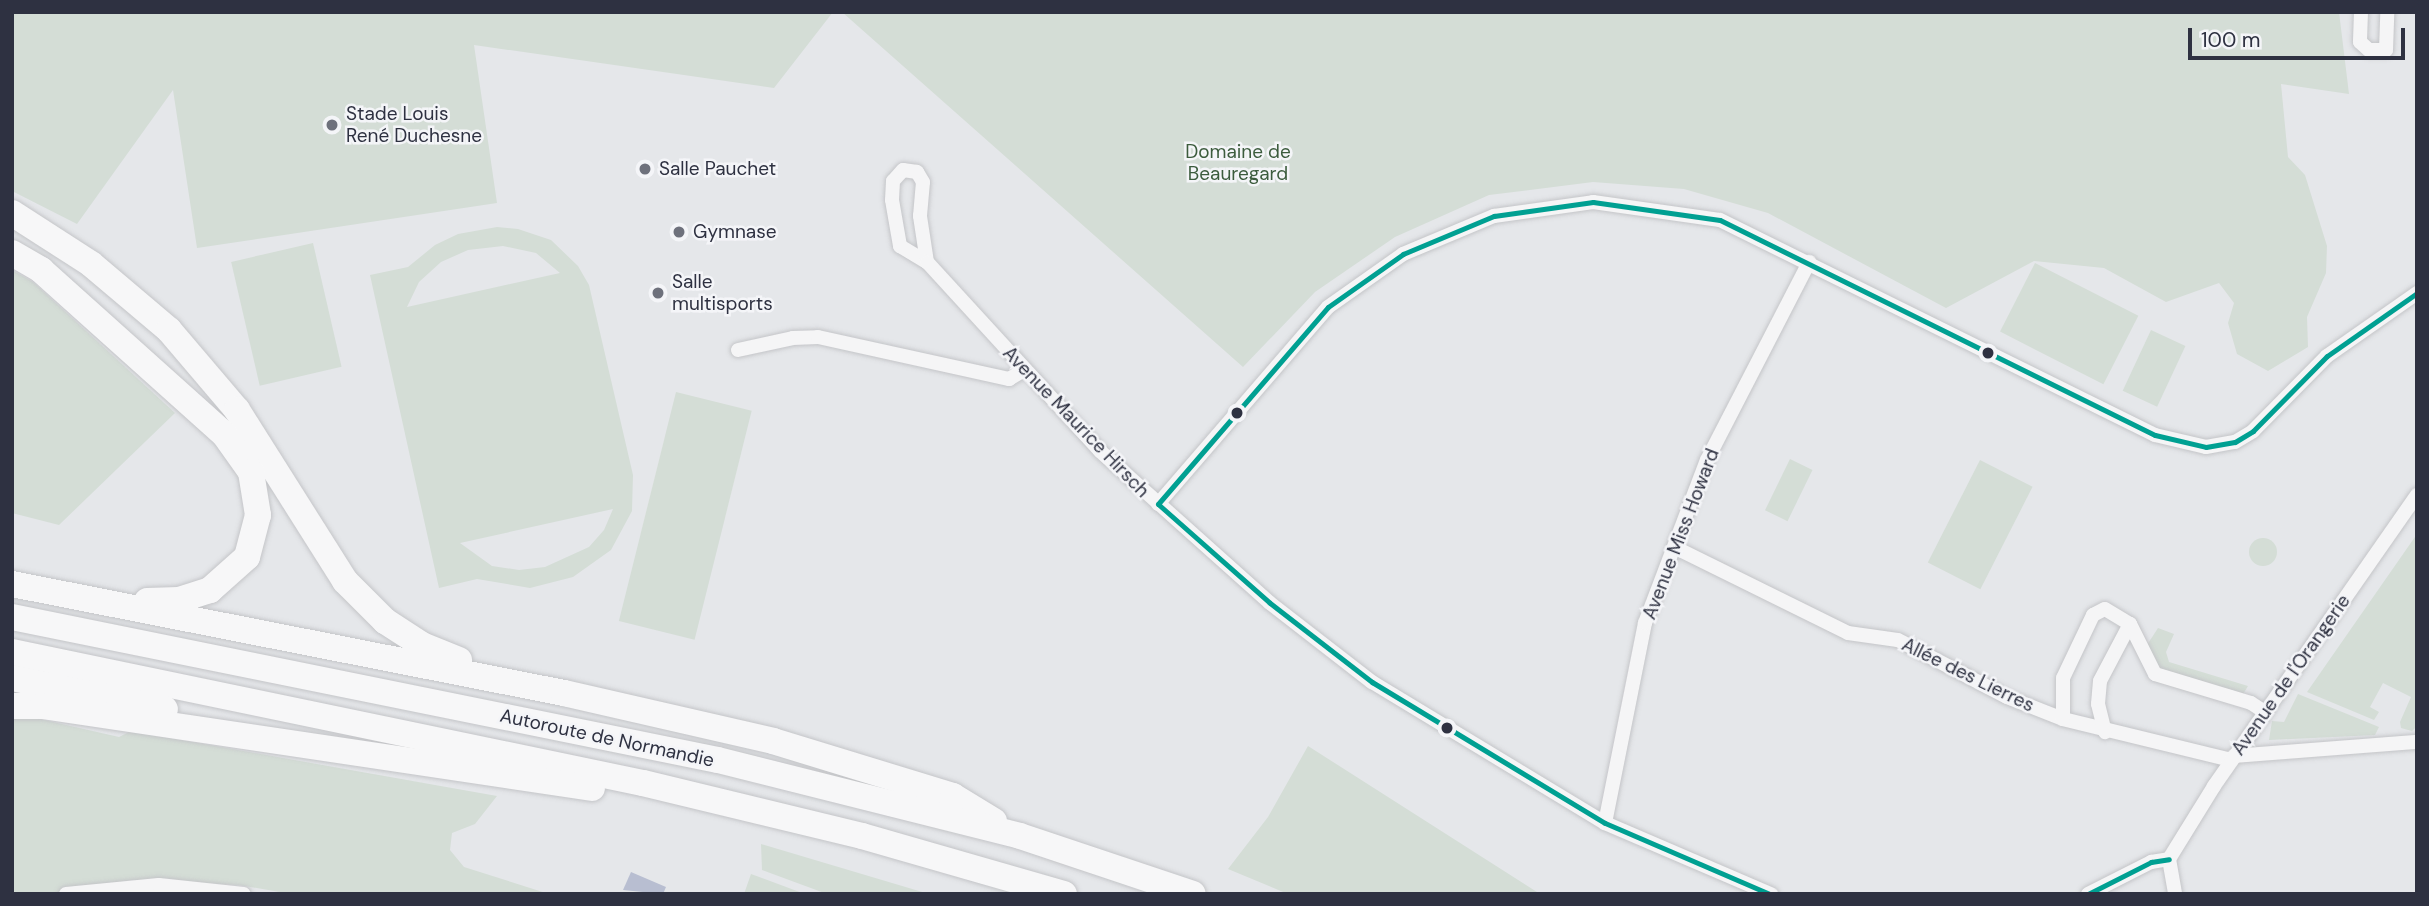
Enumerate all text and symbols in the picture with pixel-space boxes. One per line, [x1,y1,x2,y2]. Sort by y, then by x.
scale bar [2191,14,2408,58]
text: 100 m [2201,26,2261,54]
place label: Stade Louis René Duchesne [346,103,482,147]
marker: Stade Louis René Duchesne [324,117,340,133]
park label: Domaine de Beauregard [1185,141,1291,185]
place label: Salle Pauchet [659,158,776,180]
marker: Salle Pauchet [637,161,653,177]
place label: Gymnase [693,221,776,243]
marker: Gymnase [671,224,687,240]
place label: Salle multisports [672,271,773,315]
marker: Salle multisports [650,285,666,301]
street label: Avenue Maurice Hirsch [998,342,1154,502]
unlabelled marker [1981,346,1995,360]
unlabelled marker [1230,406,1244,420]
street label: Avenue Miss Howard [1638,445,1724,623]
street label: Avenue de l'Orangerie [2227,590,2355,760]
street label: Allée des Lierres [1898,633,2038,717]
street label: Autoroute de Normandie [498,704,716,772]
unlabelled marker [1440,721,1454,735]

